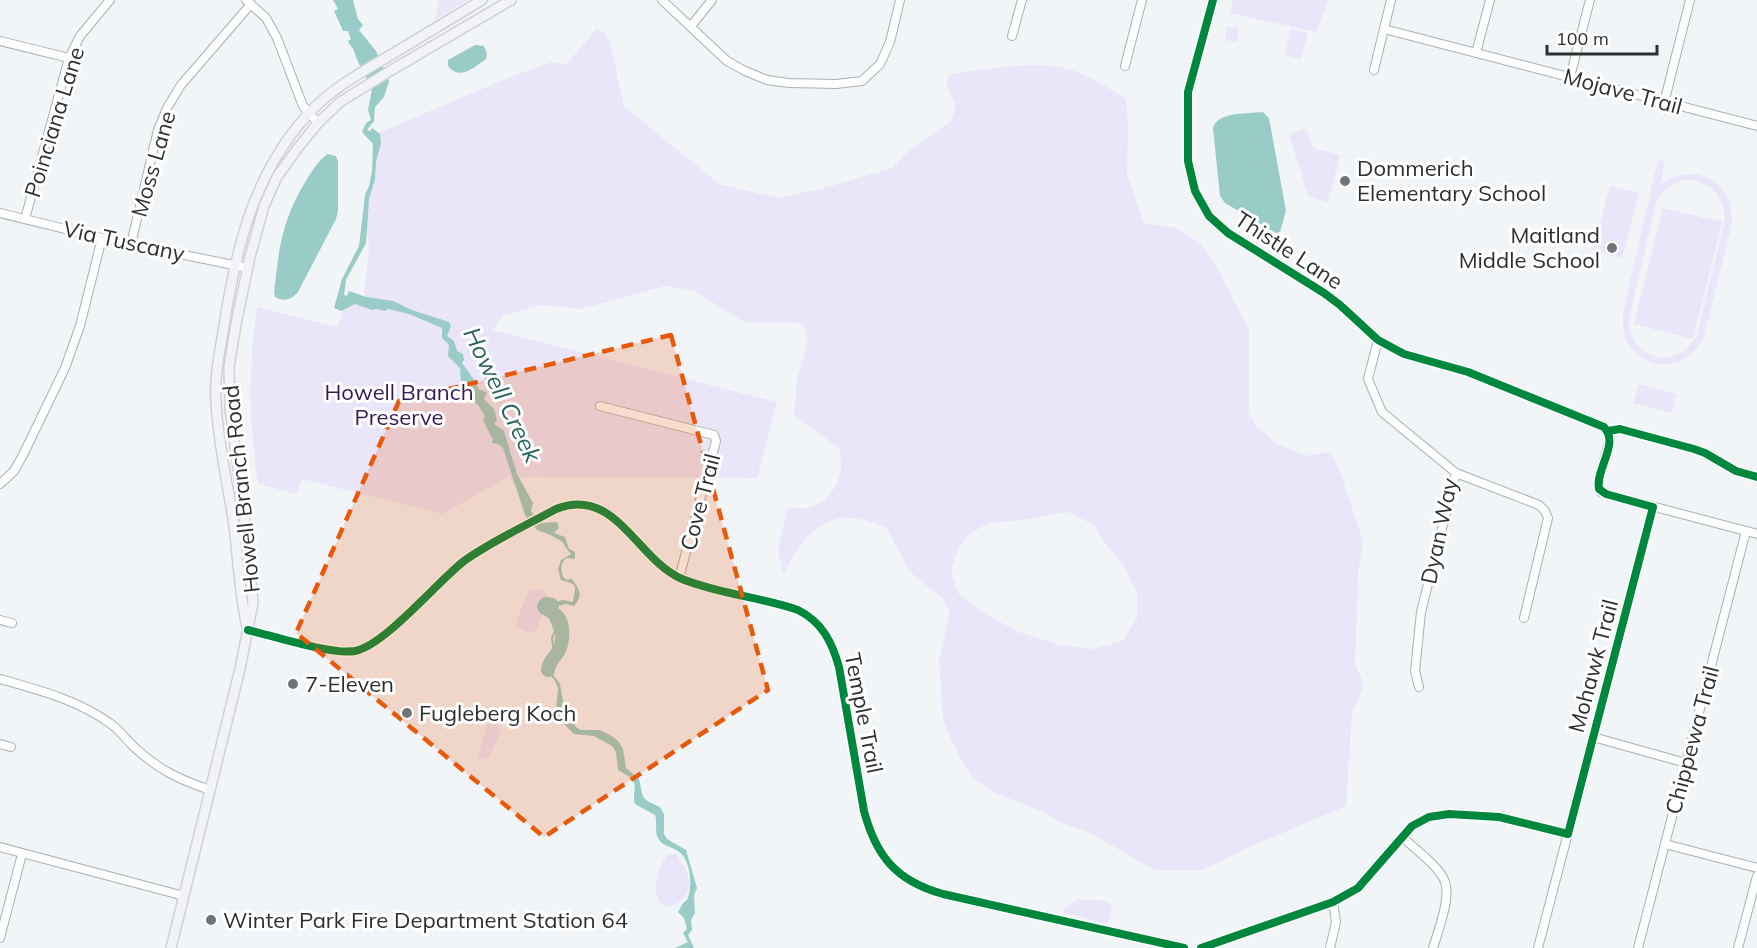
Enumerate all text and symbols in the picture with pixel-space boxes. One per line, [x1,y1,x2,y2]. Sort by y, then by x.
scale bar [1547,18,1656,56]
text: 100 m [1556,27,1609,50]
street label: Poinciana Lane [18,43,90,201]
street label: Mojave Trail [1560,62,1686,120]
street label: Moss Lane [125,108,181,220]
place label: Dommerich Elementary School [1357,154,1546,207]
marker: Dommerich Elementary School [1338,174,1352,188]
street label: Thistle Lane [1230,205,1348,295]
street label: Via Tuscany [61,214,188,268]
place label: Maitland Middle School [1459,221,1600,274]
marker: Maitland Middle School [1605,241,1619,255]
water label: Howell Creek [457,322,549,468]
park label: Howell Branch Preserve [324,378,474,431]
street label: Howell Branch Road [216,384,266,594]
street label: Cove Trail [674,451,726,553]
street label: Dyan Way [1414,475,1464,587]
street label: Mohawk Trail [1562,596,1624,736]
street label: Temple Trail [839,650,889,776]
street label: Chippewa Trail [1659,663,1725,817]
place label: 7-Eleven [305,670,394,698]
marker: 7-Eleven [286,677,300,691]
place label: Fugleberg Koch [419,699,576,727]
marker: Fugleberg Koch [400,706,414,720]
place label: Winter Park Fire Department Station 64 [223,906,628,934]
marker: Winter Park Fire Department Station 64 [204,913,218,927]

